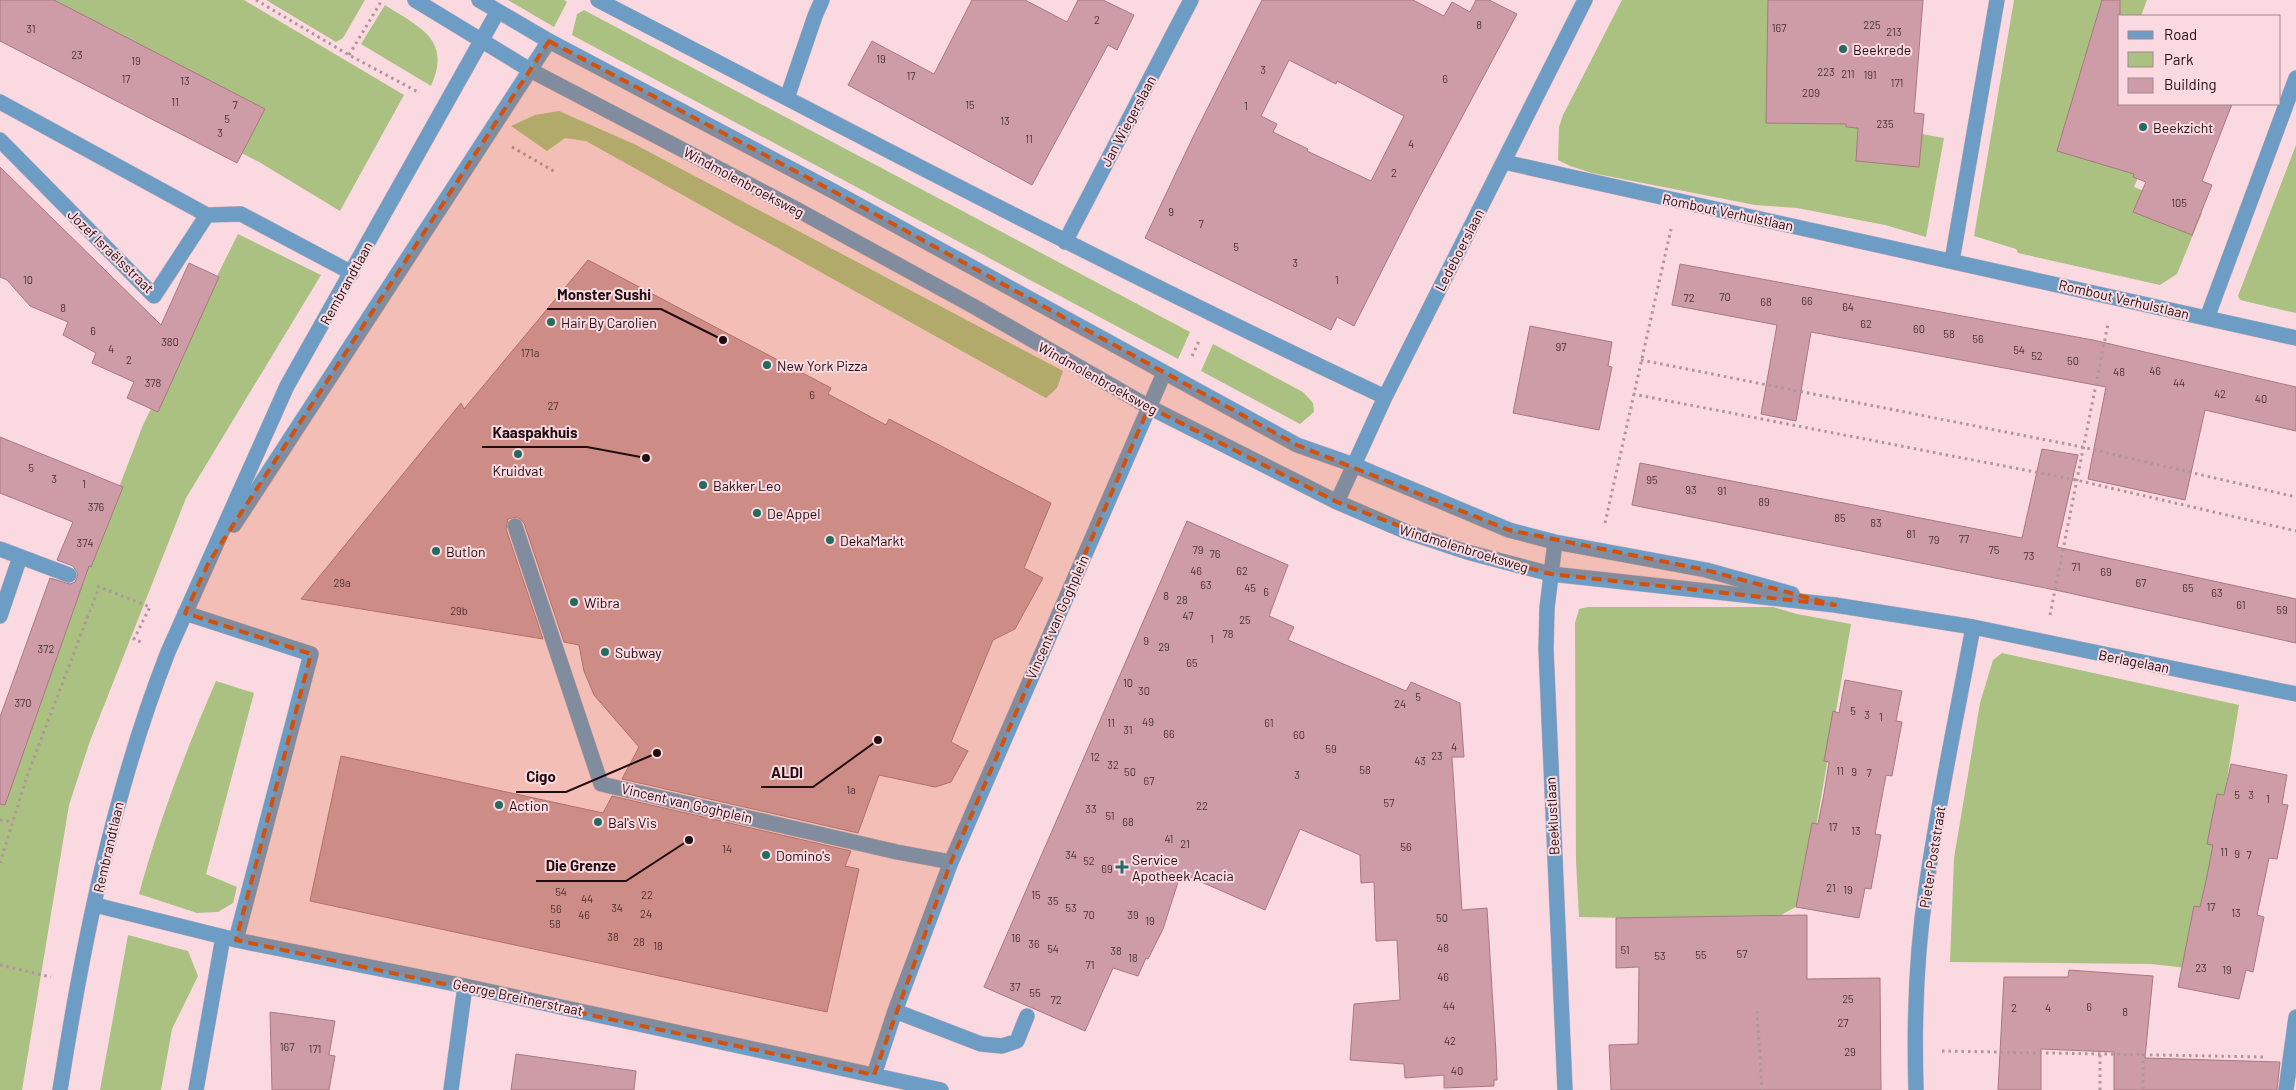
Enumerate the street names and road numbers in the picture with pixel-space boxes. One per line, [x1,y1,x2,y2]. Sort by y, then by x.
street label: Jan Wiegerslaan [1097,73,1159,169]
street label: Windmolenbroeksweg [681,143,807,221]
street label: Rombout Verhulstlaan [1661,190,1795,234]
street label: Jozef Israëlsstraat [64,206,158,296]
street label: Ledeboerslaan [1431,206,1487,294]
street label: Rembrandtlaan [316,238,376,328]
street label: Rombout Verhulstlaan [2057,276,2191,322]
street label: Windmolenbroeksweg [1035,338,1161,418]
street label: Windmolenbroeksweg [1397,520,1531,576]
street label: Vincent van Goghplein [1022,552,1092,682]
street label: Berlagelaan [2097,646,2171,676]
street label: Beeklustlaan [1541,776,1563,856]
street label: Vincent van Goghplein [620,780,754,826]
street label: Rembrandtlaan [89,800,127,894]
street label: Pieter Poststraat [1916,805,1948,909]
street label: George Breitnerstraat [451,975,585,1019]

